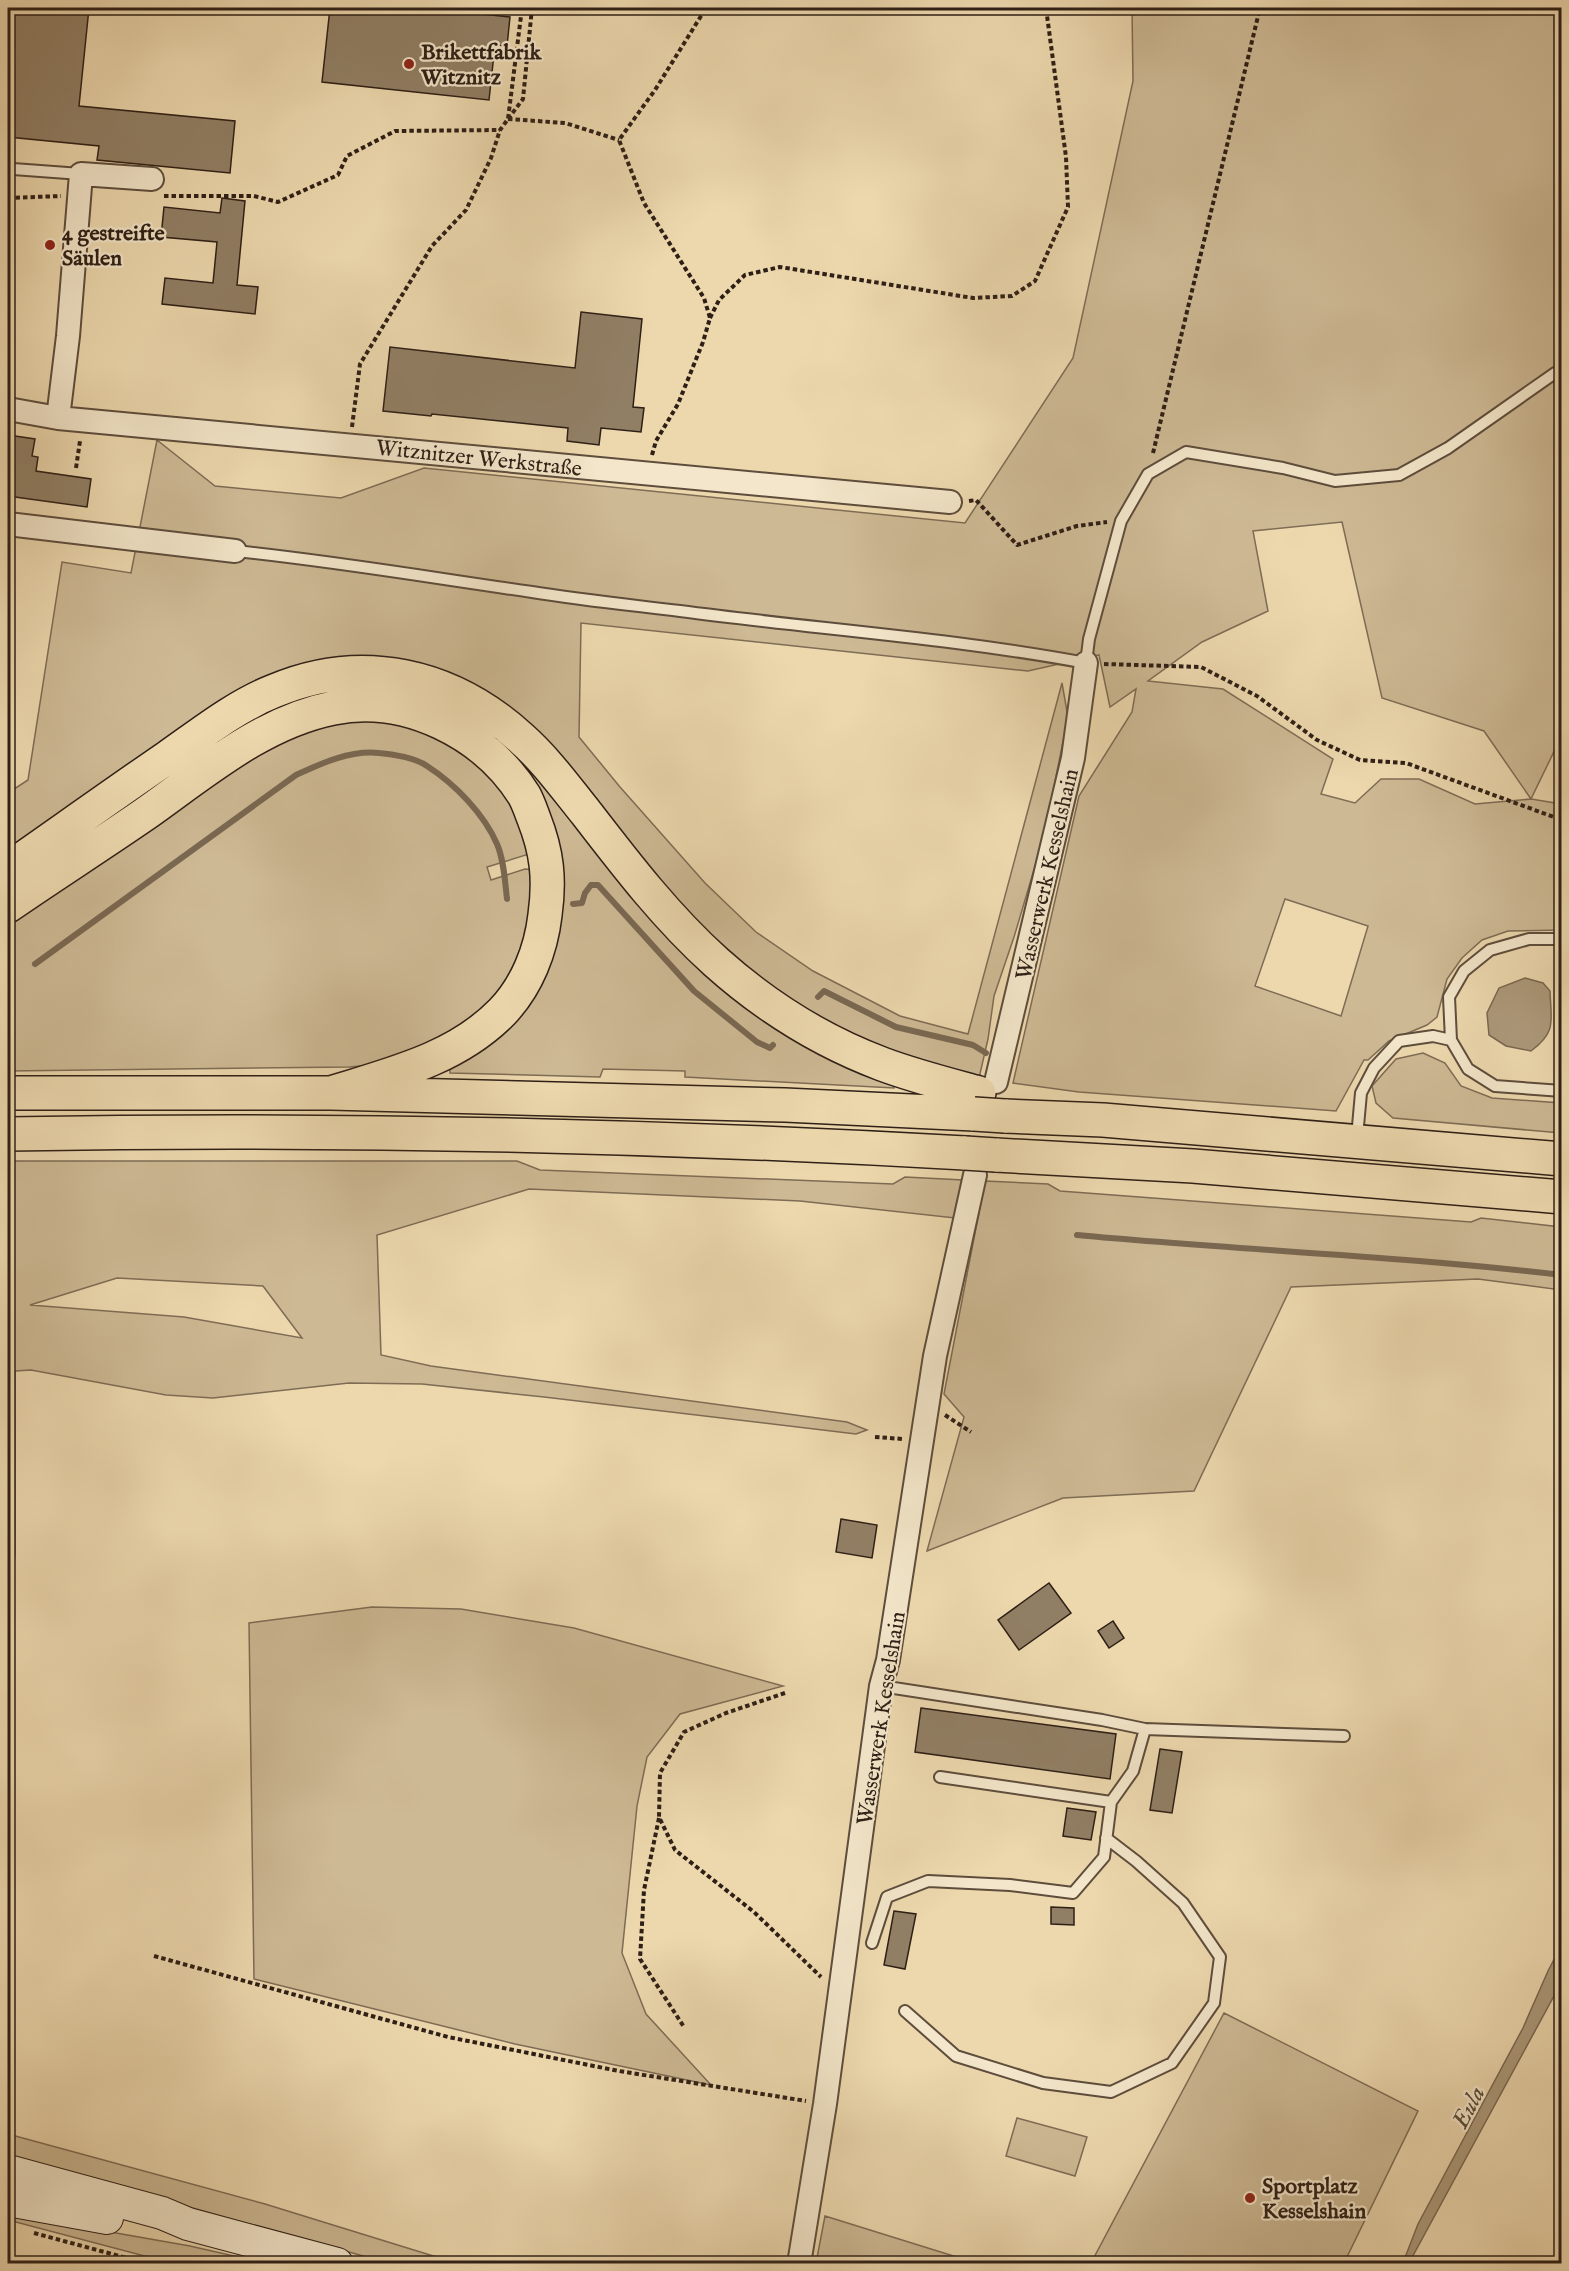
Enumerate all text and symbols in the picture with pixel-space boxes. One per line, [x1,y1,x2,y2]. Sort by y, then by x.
place label: Brikettfabrik Witznitz [420,39,542,92]
marker: Brikettfabrik Witznitz [402,57,416,71]
place label: 4 gestreifte Säulen [62,220,165,273]
marker: 4 gestreifte Säulen [43,238,57,252]
street label: Witznitzer Werkstraße [374,434,583,484]
street label: Wasserwerk Kesselshain [1010,766,1086,983]
street label: Wasserwerk Kesselshain [851,1609,913,1827]
water label: Eula [1445,2081,1493,2135]
place label: Sportplatz Kesselshain [1262,2173,1366,2226]
marker: Sportplatz Kesselshain [1243,2191,1257,2205]

